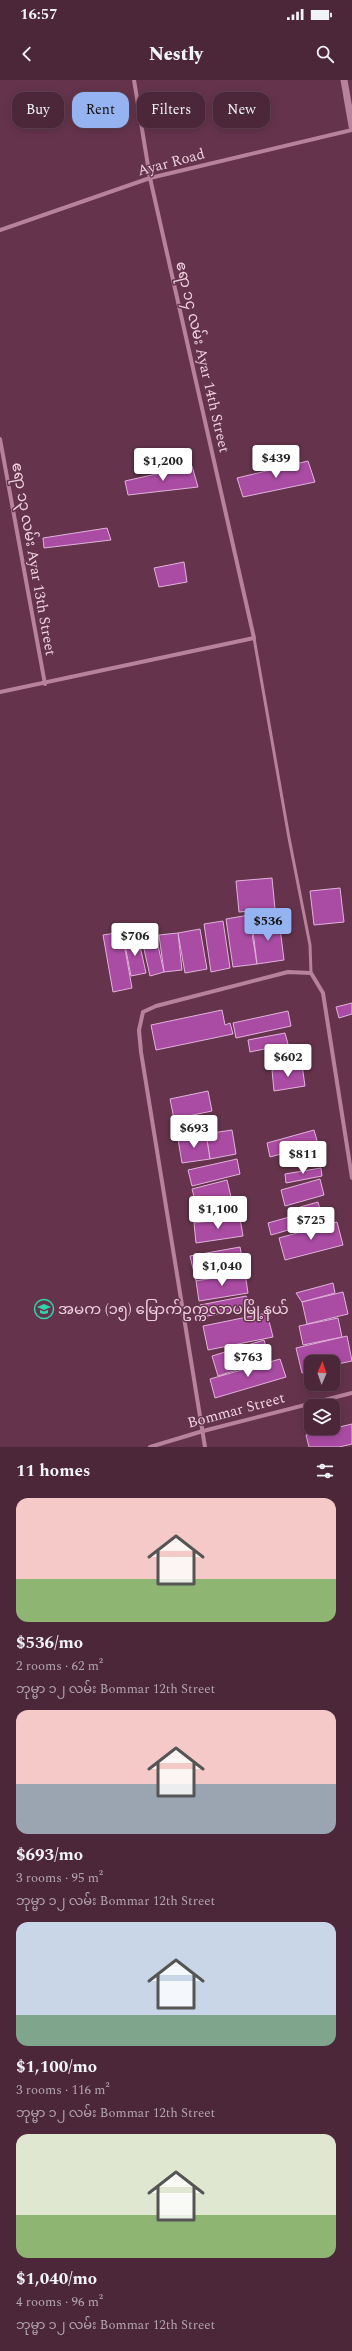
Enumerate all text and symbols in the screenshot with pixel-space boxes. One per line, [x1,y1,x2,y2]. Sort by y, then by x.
text: 16:57 [20,3,58,26]
text: Nestly [149,41,203,68]
icon: back [16,43,38,65]
icon: search [314,43,336,65]
chip: Buy [12,92,64,128]
chip: Rent [72,92,129,128]
chip: Filters [137,92,205,128]
chip: New [213,92,270,128]
street label: Ayar Road [135,142,207,182]
street label: ဧရာ ၁၄ လမ်း Ayar 14th Street [169,259,236,455]
pin: $439 [252,445,300,479]
pin: $1,200 [130,448,196,482]
text: $439 [261,448,291,468]
text: $1,200 [143,451,183,471]
street label: ဧရာ ၁၃ လမ်း Ayar 13th Street [5,461,62,657]
pin: $536 [244,908,292,942]
text: $536 [253,911,283,931]
pin: $706 [111,923,159,957]
text: $706 [120,926,150,946]
pin: $602 [264,1044,312,1078]
text: $602 [273,1047,303,1067]
pin: $693 [170,1115,218,1149]
text: $693 [179,1118,209,1138]
pin: $811 [279,1141,327,1175]
text: $811 [288,1144,318,1164]
pin: $1,100 [185,1196,251,1230]
text: $1,100 [198,1199,238,1219]
pin: $725 [287,1207,335,1241]
text: $725 [296,1210,326,1230]
pin: $1,040 [189,1253,255,1287]
text: $1,040 [202,1256,242,1276]
school or university icon: အမက (၁၅) မြောက်ဥက္ကလာပမြို့နယ် [33,1298,55,1320]
place label: အမက (၁၅) မြောက်ဥက္ကလာပမြို့နယ် [58,1298,289,1321]
pin: $763 [224,1344,272,1378]
text: $763 [233,1347,263,1367]
north arrow [304,1355,340,1391]
map controls [304,1355,340,1435]
street label: Bommar Street [185,1386,288,1435]
button: layers [304,1399,340,1435]
text: 11 homes [16,1458,90,1484]
icon: filters [314,1460,336,1482]
icon: home [140,1524,212,1596]
text: $536/mo [16,1630,83,1656]
text: 2 rooms · 62 m² [16,1656,103,1676]
text: ဘုမ္မာ ၁၂ လမ်း Bommar 12th Street [16,1679,215,1699]
icon: home [140,1736,212,1808]
text: $693/mo [16,1842,83,1868]
text: 3 rooms · 95 m² [16,1868,103,1888]
text: ဘုမ္မာ ၁၂ လမ်း Bommar 12th Street [16,1891,215,1911]
icon: home [140,1948,212,2020]
text: $1,100/mo [16,2054,97,2080]
text: 3 rooms · 116 m² [16,2080,110,2100]
text: ဘုမ္မာ ၁၂ လမ်း Bommar 12th Street [16,2103,215,2123]
icon: home [140,2160,212,2232]
text: $1,040/mo [16,2266,97,2292]
text: 4 rooms · 96 m² [16,2292,103,2312]
text: ဘုမ္မာ ၁၂ လမ်း Bommar 12th Street [16,2315,215,2335]

